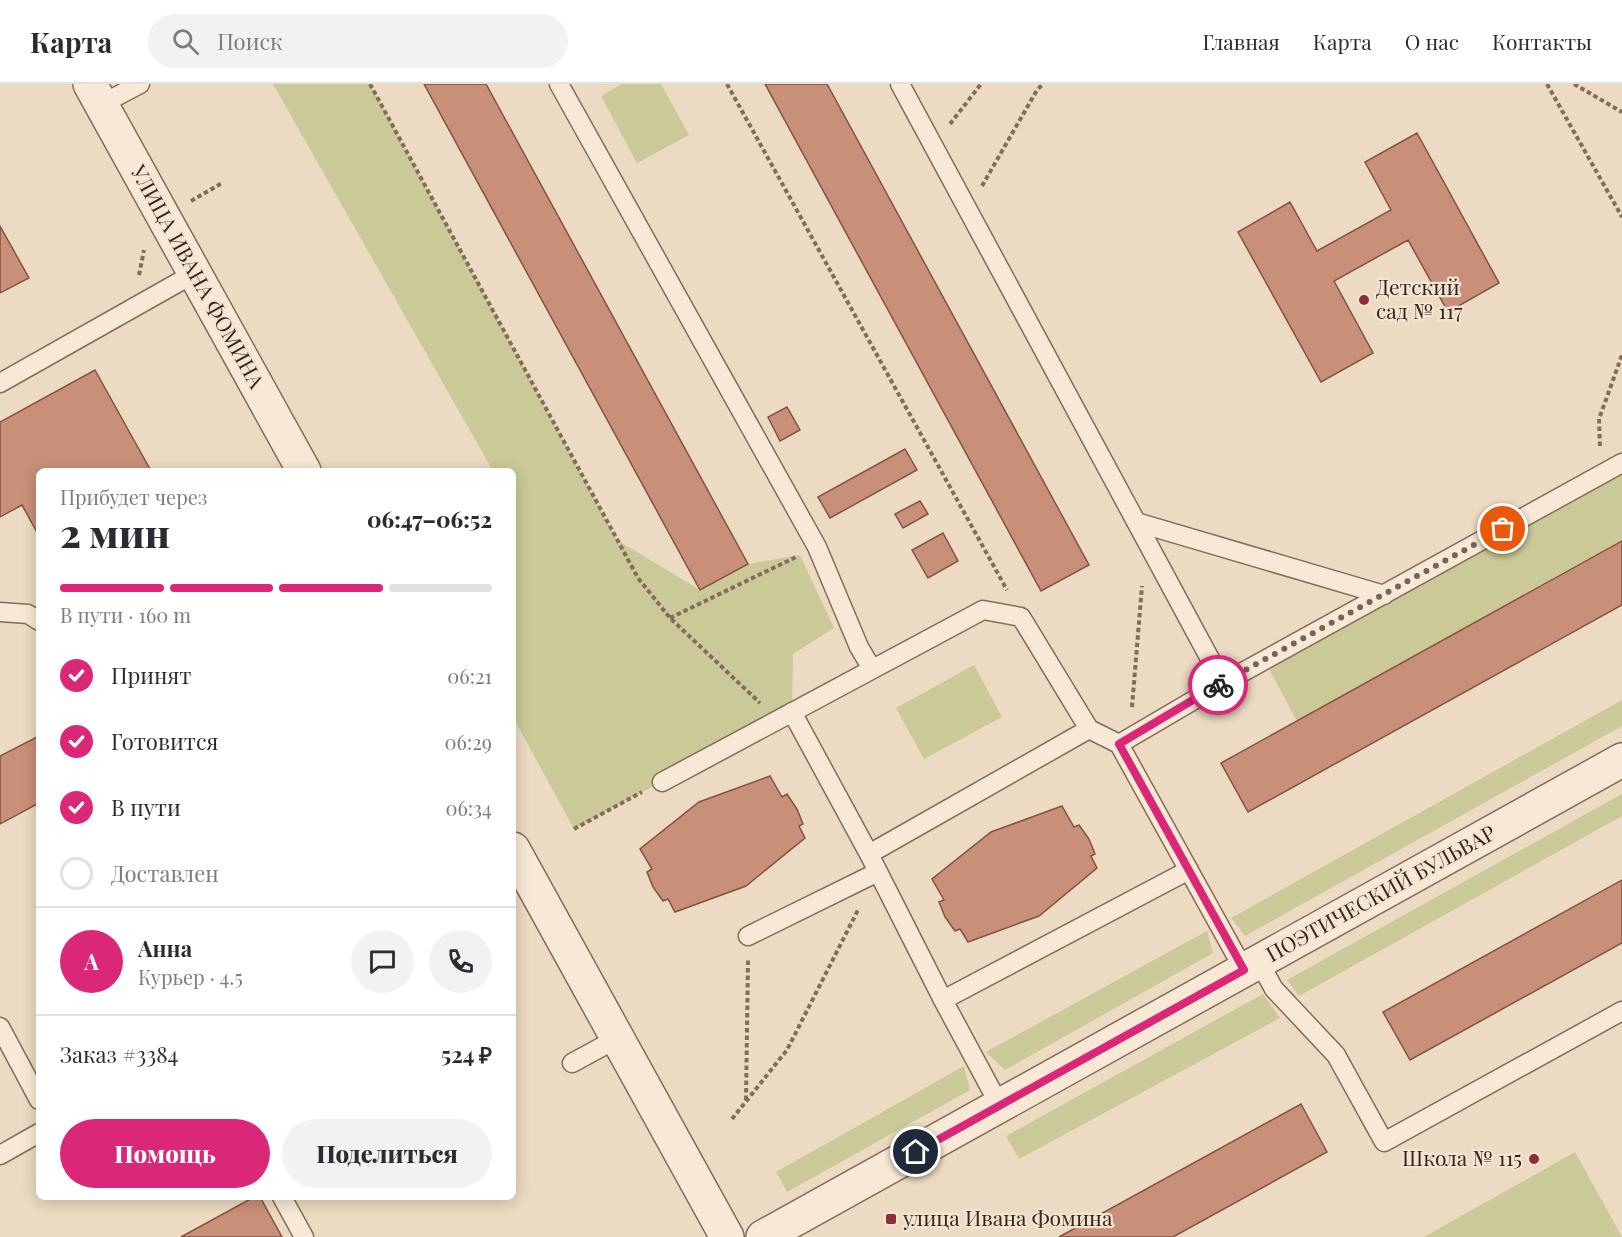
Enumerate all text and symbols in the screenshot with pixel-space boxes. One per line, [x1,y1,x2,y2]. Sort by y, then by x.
search box [148,14,568,68]
text: Карта [30,23,112,60]
icon: search [169,25,202,58]
text: Поиск [217,26,283,56]
text: Главная [1202,27,1280,55]
text: Карта [1313,27,1372,55]
text: О нас [1405,27,1459,55]
text: Контакты [1492,27,1592,55]
street label: УЛИЦА ИВАНА ФОМИНА [125,159,272,393]
place label: Детский сад № 117 [1376,272,1463,324]
marker: Детский сад № 117 [1357,293,1371,307]
text: Прибудет через [60,483,207,510]
pin [1477,503,1528,554]
text: 06:47–06:52 [367,504,492,534]
text: 2 мин [60,506,170,558]
icon: bag [1486,512,1519,545]
text: В пути · 160 m [60,601,191,628]
courier [1188,655,1248,715]
icon: check [60,659,93,692]
text: Принят [111,660,191,690]
text: 06:21 [447,662,492,689]
icon: bike [1202,669,1235,702]
icon: check [60,725,93,758]
text: Готовится [111,726,218,756]
text: 06:29 [445,728,492,755]
icon: check [60,791,93,824]
text: В пути [111,792,181,822]
text: 06:34 [445,794,492,821]
street label: ПОЭТИЧЕСКИЙ БУЛЬВАР [1260,817,1500,967]
text: Доставлен [111,858,219,888]
button: chat [351,930,414,993]
button: phone [429,930,492,993]
text: Анна [138,933,192,963]
text: А [84,946,99,976]
text: Курьер · 4.5 [138,963,243,990]
text: Заказ #3384 [60,1039,179,1069]
text: 524 ₽ [441,1039,492,1069]
button: Помощь [60,1119,270,1188]
button: Поделиться [282,1119,492,1188]
pin [890,1126,941,1177]
icon: home [899,1135,932,1168]
place label: Школа № 115 [1402,1143,1522,1171]
marker: Школа № 115 [1527,1152,1541,1166]
place label: улица Ивана Фомина [902,1203,1113,1231]
marker: улица Ивана Фомина [884,1212,898,1226]

